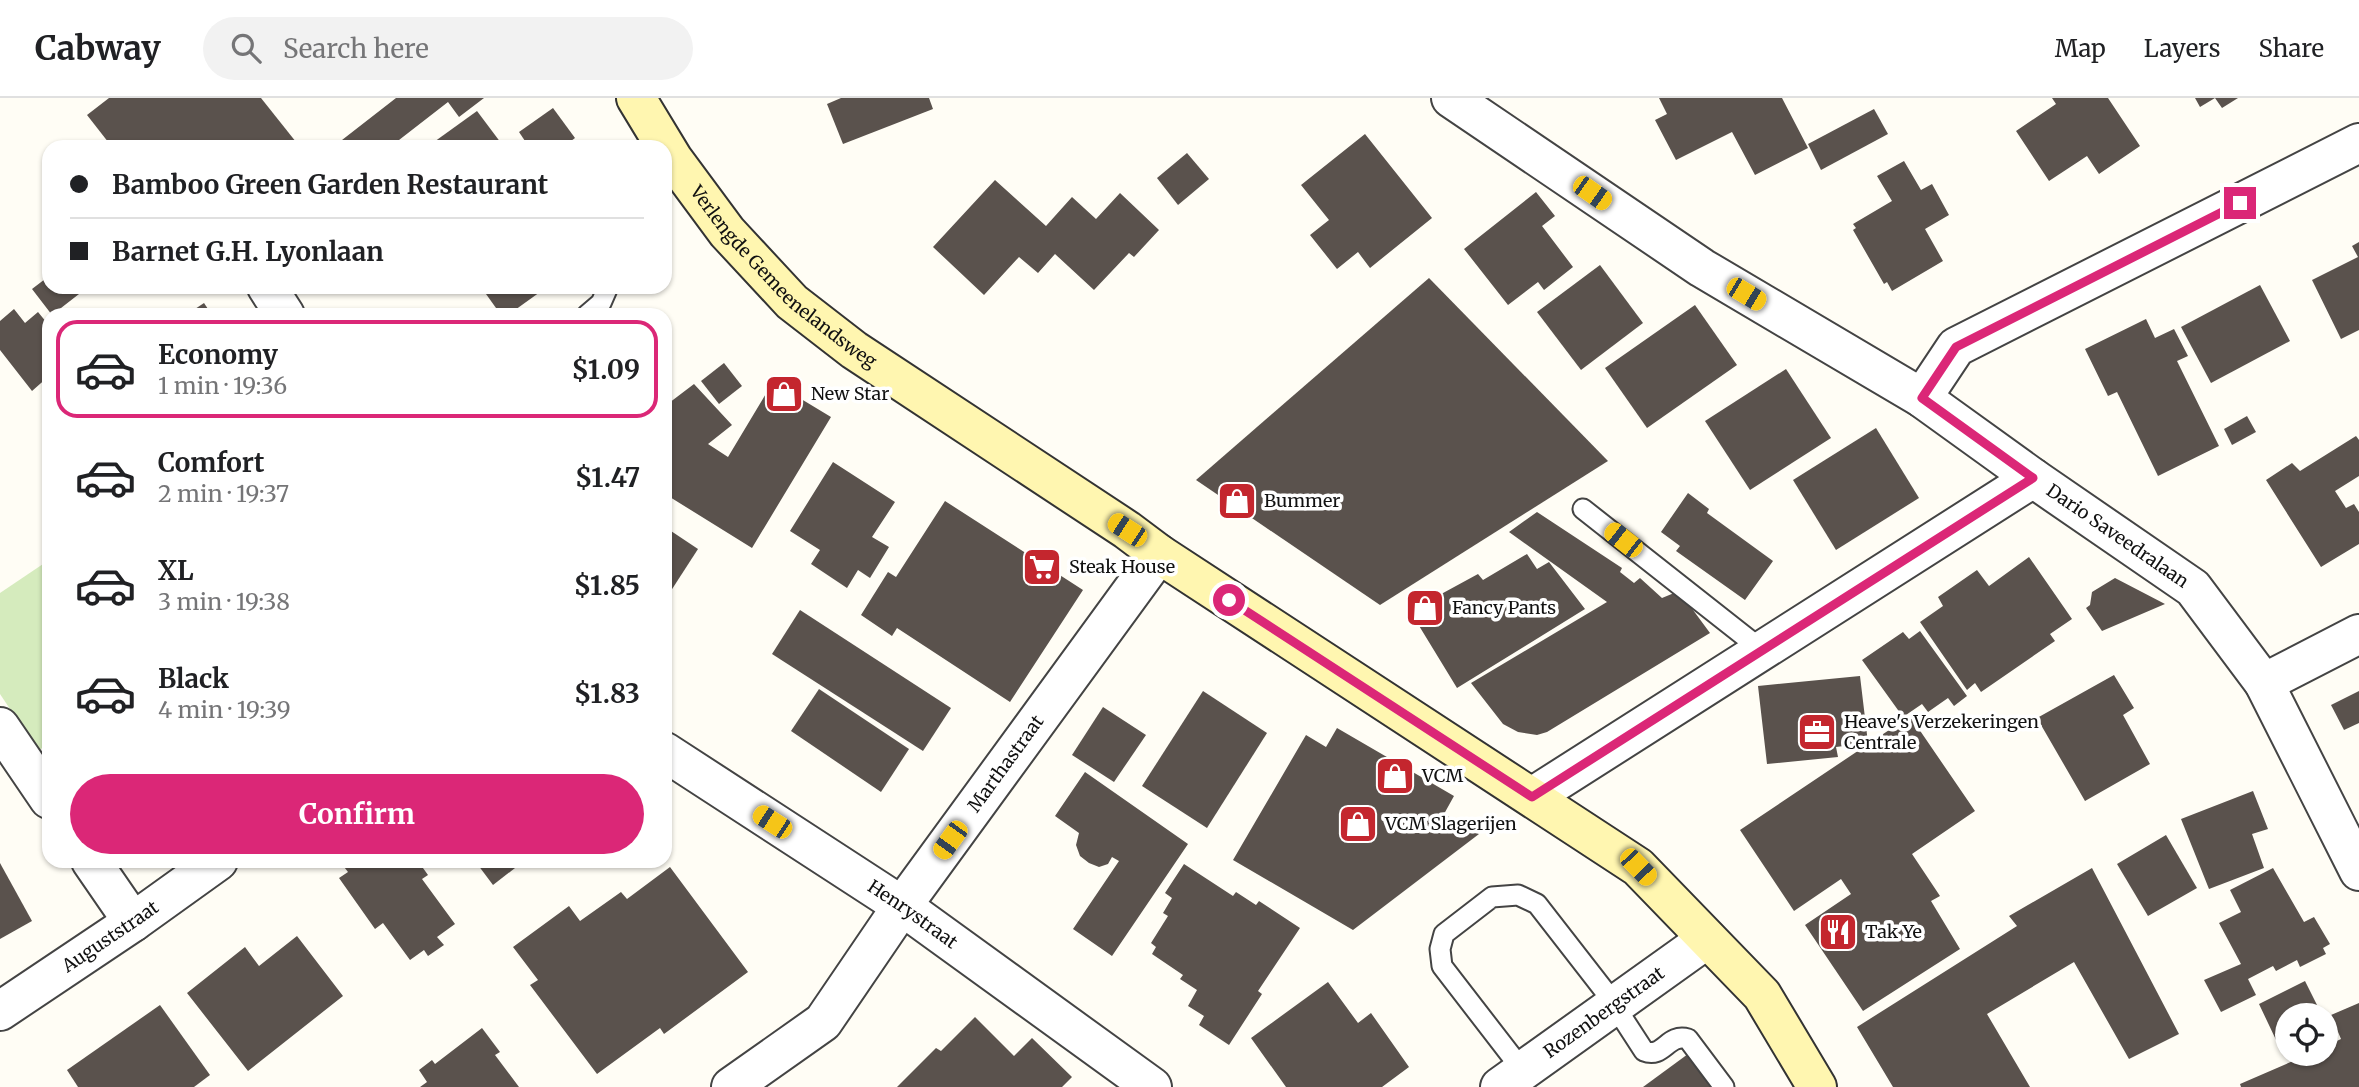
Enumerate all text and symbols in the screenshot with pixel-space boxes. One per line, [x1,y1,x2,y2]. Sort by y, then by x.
search box [203,17,693,80]
text: Cabway [35,28,161,69]
icon: search [227,29,265,67]
text: Search here [283,32,429,65]
text: Map [2055,33,2106,64]
text: Layers [2144,33,2220,64]
text: Share [2258,33,2324,64]
text: Bamboo Green Garden Restaurant [112,168,548,201]
car [1569,172,1616,214]
street label: Verlengde Gemeenelandsweg [685,180,881,373]
route end [2224,187,2256,219]
text: Barnet G.H. Lyonlaan [112,235,384,268]
car [1723,274,1770,314]
icon: car [74,338,137,401]
text: Economy [158,338,278,371]
text: $1.09 [572,353,640,386]
text: 1 min · 19:36 [158,371,287,400]
shop icon: New Star [763,373,805,415]
place label: New Star [811,382,889,405]
icon: car [74,446,137,509]
text: Comfort [158,446,264,479]
text: $1.47 [575,461,640,494]
text: 2 min · 19:37 [158,479,289,508]
street label: Dario Saveedralaan [2042,479,2193,593]
shop icon: Bummer [1216,480,1258,522]
place label: Bummer [1264,489,1340,512]
car [1104,510,1151,550]
car [1600,519,1647,561]
supermarket icon: Steak House [1021,546,1063,588]
icon: car [74,554,137,617]
text: XL [158,554,194,587]
place label: Steak House [1069,555,1175,578]
text: $1.85 [574,569,640,602]
route start [1213,584,1245,616]
text: 3 min · 19:38 [158,587,290,616]
shop icon: Fancy Pants [1404,587,1446,629]
place label: Fancy Pants [1452,596,1556,619]
icon: car [74,662,137,725]
text: Black [158,662,229,695]
text: $1.83 [574,677,640,710]
text: 4 min · 19:39 [158,695,291,724]
place label: Heave's Verzekeringen Centrale [1844,710,2039,754]
street label: Marthastraat [962,711,1048,817]
office icon: Heave's Verzekeringen Centrale [1796,711,1838,753]
shop icon: VCM [1374,755,1416,797]
place label: VCM [1421,764,1463,787]
button: Confirm [70,774,644,854]
car [749,802,796,842]
shop icon: VCM Slagerijen [1337,803,1379,845]
place label: VCM Slagerijen [1384,812,1517,835]
car [930,817,971,863]
car [1616,845,1661,889]
street label: Henrystraat [863,875,962,953]
street label: Auguststraat [57,895,163,978]
restaurant icon: Tak Ye [1817,911,1859,953]
place label: Tak Ye [1865,920,1922,943]
street label: Rozenbergstraat [1539,961,1669,1063]
map controls [2275,1003,2338,1066]
button: locate [2275,1003,2338,1066]

